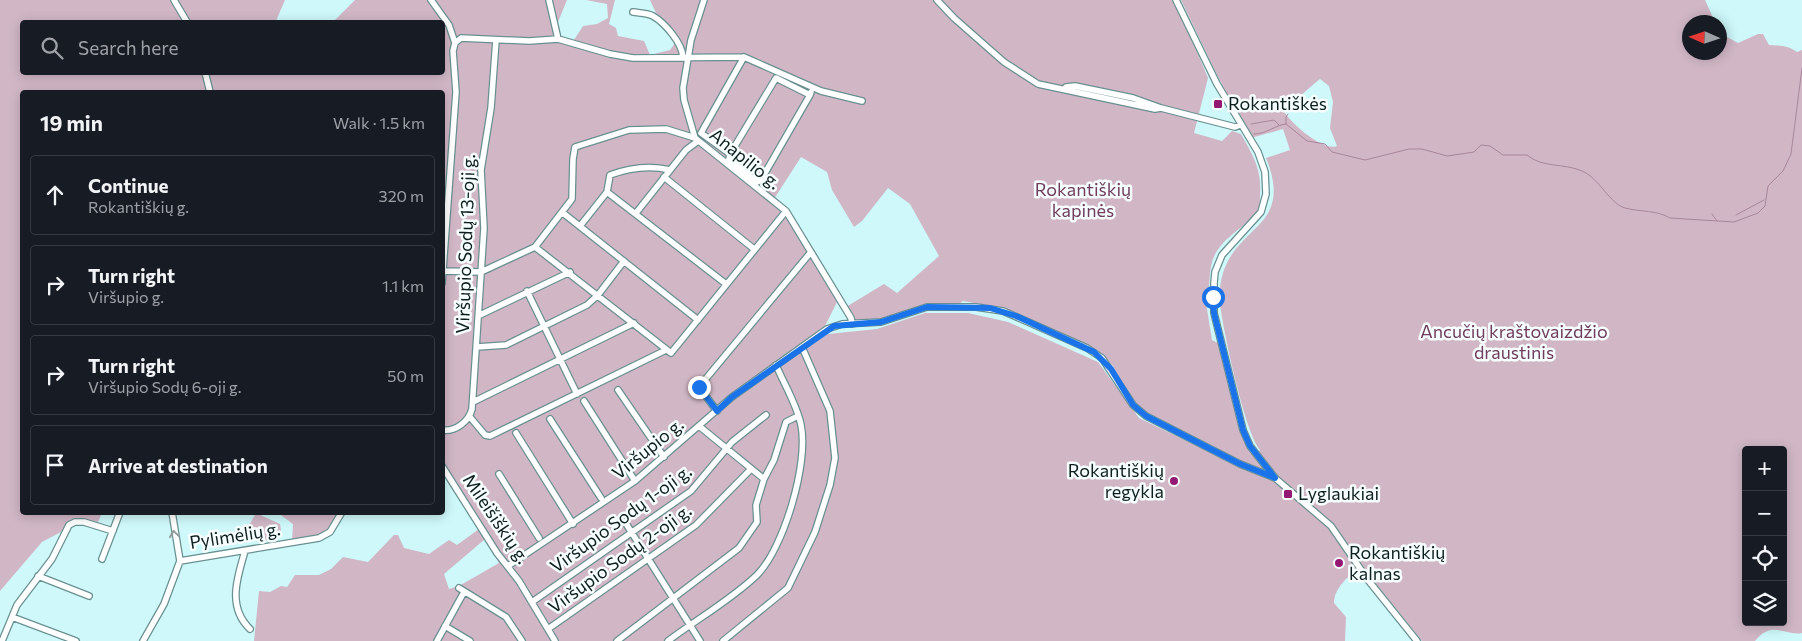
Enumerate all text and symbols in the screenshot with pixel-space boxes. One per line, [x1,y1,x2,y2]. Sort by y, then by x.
north arrow [1682,15,1727,60]
search box [20,20,445,75]
icon: search [38,34,66,62]
text: Search here [78,36,178,59]
place label: Rokantiškės [1228,92,1327,114]
marker: Rokantiškės [1212,98,1224,110]
text: 19 min [40,110,103,135]
text: Walk · 1.5 km [333,113,425,132]
street label: Anapilio g. [706,123,786,193]
street label: Viršupio Sodų 13-oji g. [451,154,479,334]
text: Continue [88,174,168,197]
park label: Rokantiškių kapinės [1035,178,1131,221]
icon: ahead [41,181,69,209]
text: 320 m [379,186,424,205]
text: Rokantiškių g. [88,197,189,216]
text: Turn right [88,264,175,287]
icon: right [41,271,69,299]
text: 1.1 km [382,276,424,295]
route start [1202,286,1225,309]
text: Viršupio g. [88,287,164,306]
park label: Ancučių kraštovaizdžio draustinis [1420,320,1608,363]
text: Turn right [88,354,175,377]
icon: right [41,361,69,389]
text: 50 m [387,366,424,385]
route end [688,376,711,399]
text: Viršupio Sodų 6-oji g. [88,377,242,396]
street label: Viršupio g. [607,413,688,484]
map controls [1742,446,1787,626]
button: + [1742,446,1787,491]
icon: arrive [41,451,69,479]
text: Arrive at destination [88,454,268,477]
street label: Viršupio Sodų 1-oji g. [545,459,695,577]
place label: Rokantiškių regykla [1068,459,1164,502]
street label: Mileišiškių g. [459,469,535,567]
marker: Rokantiškių regykla [1168,475,1180,487]
place label: Lyglaukiai [1298,482,1379,504]
marker: Lyglaukiai [1282,488,1294,500]
button: − [1742,491,1787,536]
street label: Viršupio Sodų 2-oji g. [543,499,695,618]
street label: Pylimėlių g. [188,517,282,553]
one-way arrow [169,530,180,538]
button: locate [1742,536,1787,581]
place label: Rokantiškių kalnas [1349,541,1445,584]
marker: Rokantiškių kalnas [1333,557,1345,569]
button: layers [1742,581,1787,626]

